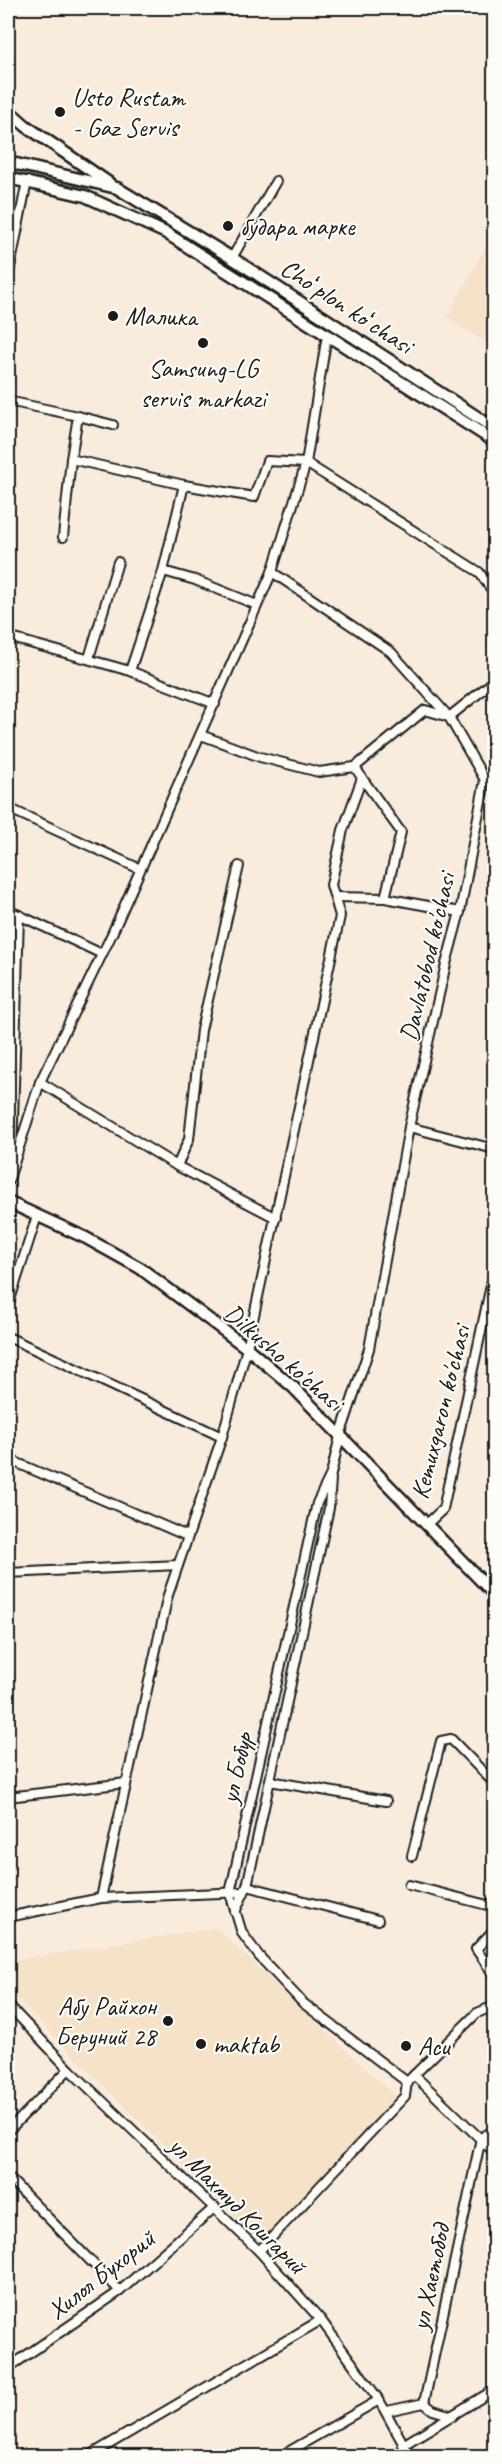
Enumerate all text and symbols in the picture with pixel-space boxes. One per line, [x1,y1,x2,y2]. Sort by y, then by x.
place label: Usto Rustam - Gaz Servis [72,81,187,144]
marker: Usto Rustam - Gaz Servis [53,105,67,119]
place label: будара марке [240,210,356,243]
marker: будара марке [221,219,235,233]
street label: Choʻplon koʻchasi [274,251,422,363]
place label: Малика [125,300,199,333]
marker: Малика [106,309,120,323]
marker: Samsung-LG servis markazi [196,336,210,350]
place label: Samsung-LG servis markazi [140,352,269,415]
street label: Davlatobod ko'chasi [392,867,464,1045]
street label: Dilkusho ko'chasi [217,1296,353,1420]
street label: Kemuxgaron ko'chasi [403,1319,479,1502]
street label: ул Бобур [212,1727,261,1809]
place label: Абу Райхон Беруний 28 [55,1990,158,2053]
marker: Абу Райхон Беруний 28 [161,2014,175,2028]
place label: maktab [213,2028,280,2061]
place label: Аси [418,2030,451,2063]
marker: maktab [194,2037,208,2051]
marker: Аси [399,2039,413,2053]
street label: ул Махмуд Кошгарий [160,2128,315,2283]
street label: ул Хаетобод [403,2218,458,2335]
street label: Хилол Бухорий [41,2221,163,2327]

